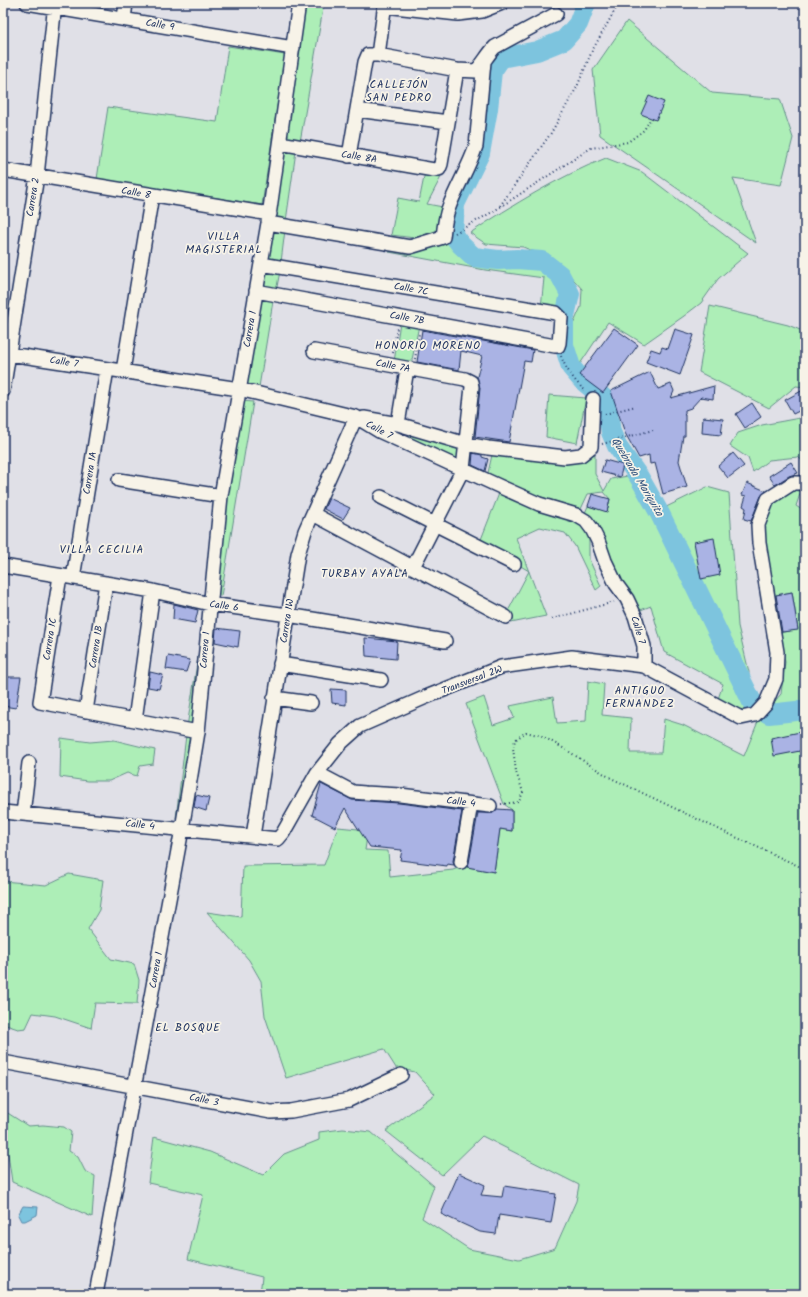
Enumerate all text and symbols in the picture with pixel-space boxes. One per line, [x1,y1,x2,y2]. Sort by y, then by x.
street label: Calle 9 [144,15,176,35]
district label: CALLEJÓN SAN PEDRO [366,76,432,107]
street label: Calle 8A [340,146,378,168]
street label: Carrera 2 [22,176,44,218]
street label: Calle 8 [120,183,153,204]
district label: VILLA MAGISTERIAL [185,228,263,259]
street label: Calle 7C [393,278,429,300]
street label: Calle 7B [388,307,426,329]
street label: Carrera 1 [239,309,261,349]
district label: HONORIO MORENO [375,337,481,355]
street label: Calle 7 [49,352,80,372]
street label: Calle 7A [374,355,412,377]
street label: Calle 7 [363,416,396,444]
water label: Quebrada Mariquita [606,434,668,521]
street label: Carrera 1A [79,450,101,496]
district label: VILLA CECILIA [60,541,144,559]
district label: TURBAY AYALA [321,565,409,583]
street label: Calle 6 [208,596,240,616]
street label: Carrera 1W [276,597,298,644]
street label: Calle 7 [626,614,650,646]
street label: Carrera 1C [39,617,61,661]
street label: Carrera 1B [85,624,107,670]
street label: Carrera 1 [195,631,215,669]
street label: Transversal 2W [439,661,505,699]
district label: ANTIGUO FERNANDEZ [605,682,675,713]
street label: Calle 4 [445,792,477,812]
street label: Calle 4 [124,815,156,835]
street label: Carrera 1 [145,950,167,990]
district label: EL BOSQUE [155,1019,221,1037]
street label: Calle 3 [188,1089,220,1111]

